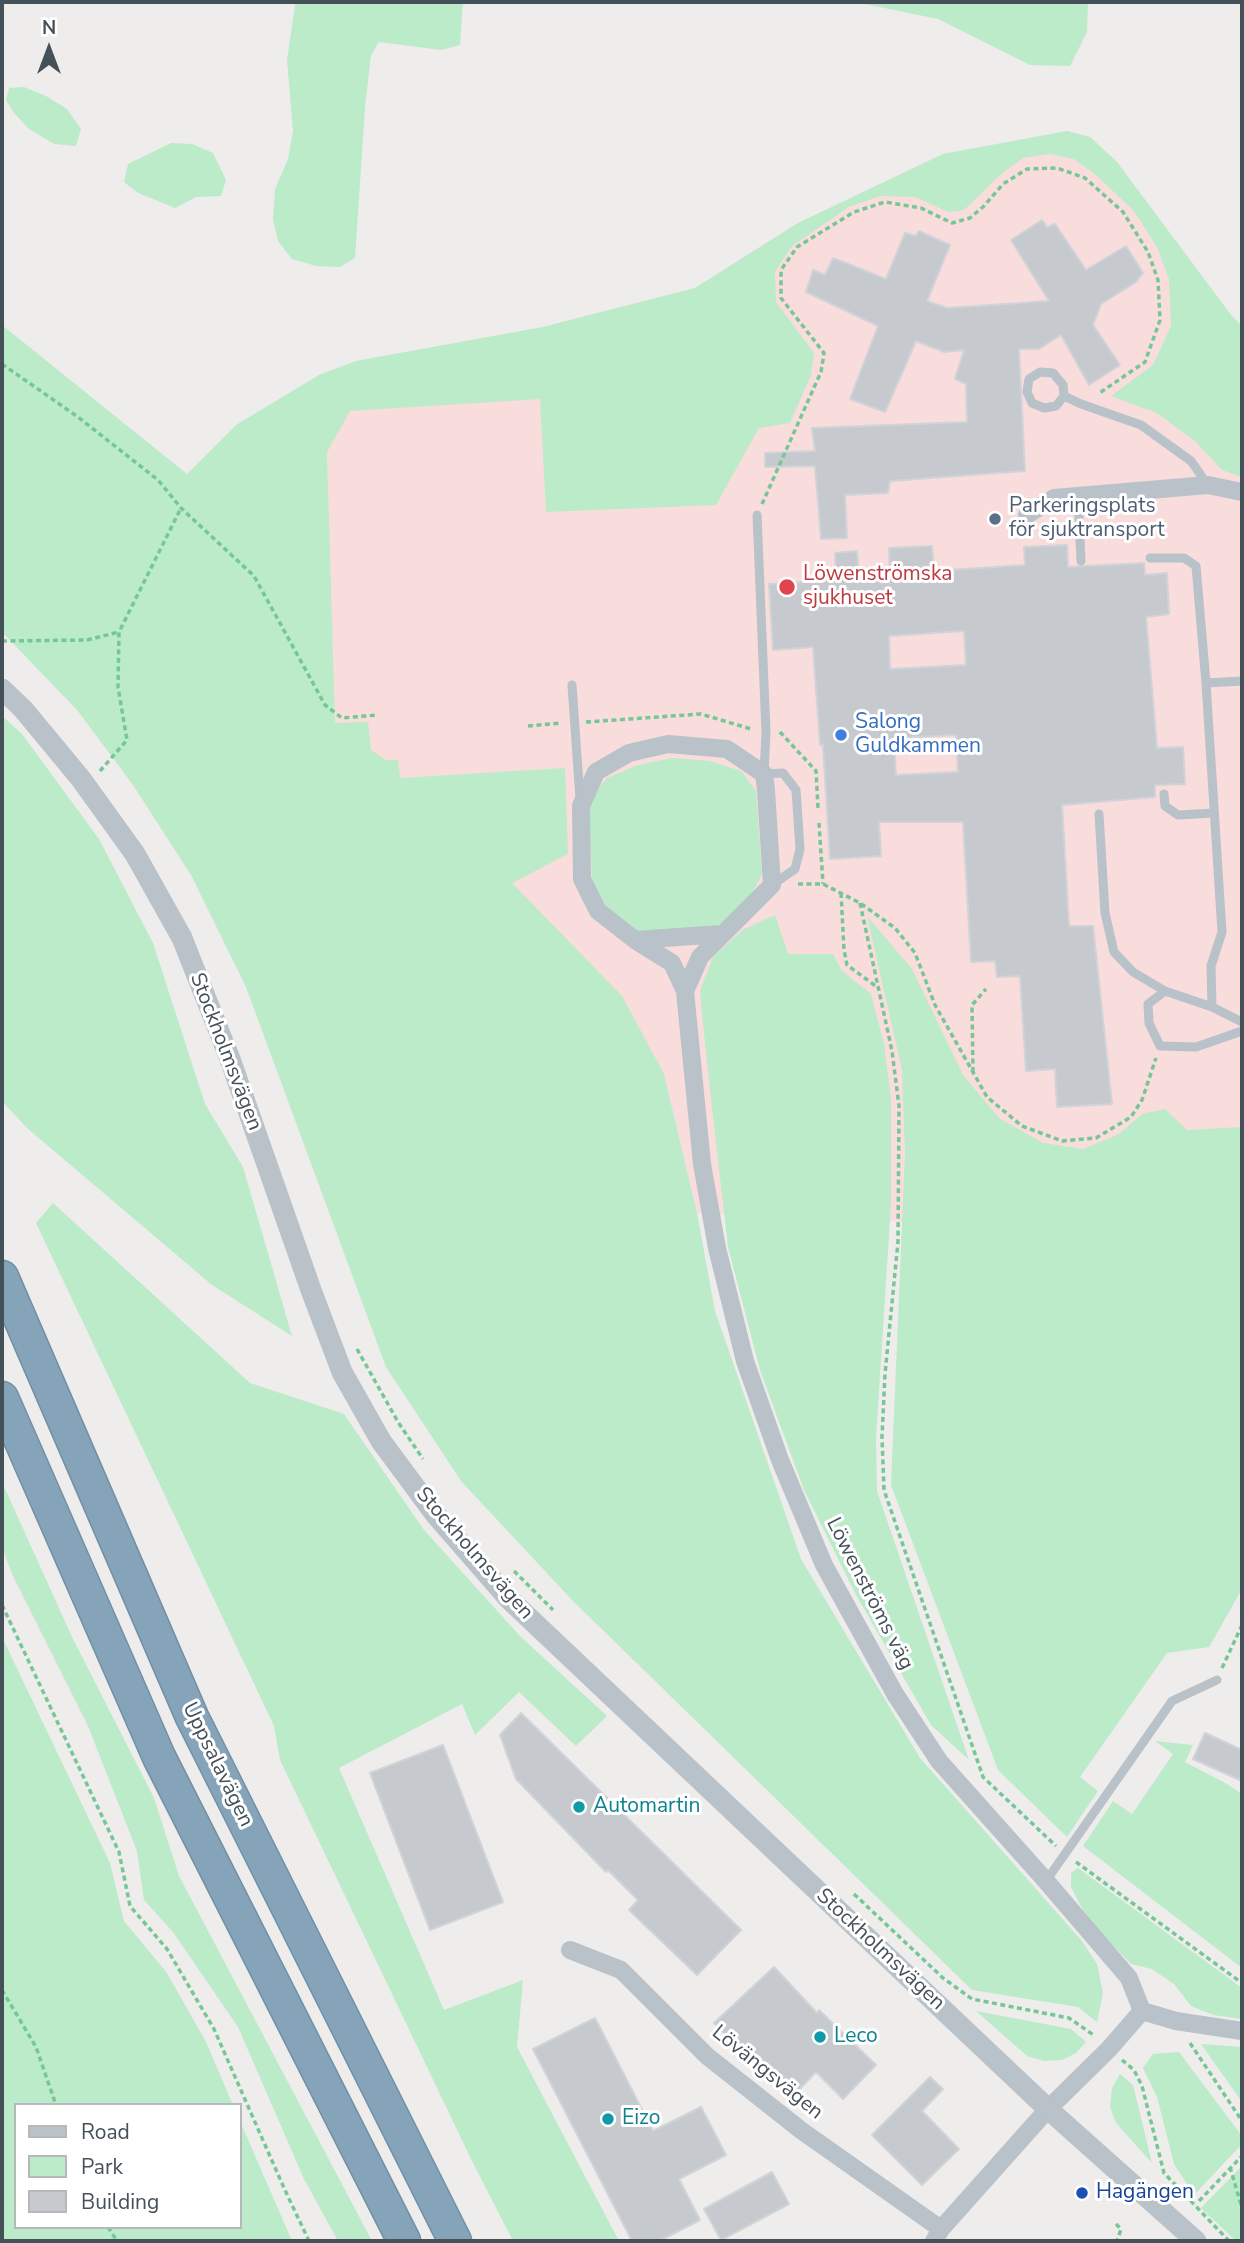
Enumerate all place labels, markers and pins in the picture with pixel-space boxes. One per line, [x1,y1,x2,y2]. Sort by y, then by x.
place label: Parkeringsplats för sjuktransport [1009,494,1165,544]
marker: Parkeringsplats för sjuktransport [987,511,1003,527]
place label: Löwenströmska sjukhuset [803,562,952,612]
marker: Löwenströmska sjukhuset [777,577,797,597]
place label: Salong Guldkammen [855,710,981,760]
marker: Salong Guldkammen [833,727,849,743]
place label: Automartin [593,1794,700,1820]
marker: Automartin [571,1799,587,1815]
place label: Leco [834,2024,878,2050]
marker: Leco [812,2029,828,2045]
place label: Eizo [622,2106,660,2132]
marker: Eizo [600,2111,616,2127]
place label: Hagängen [1096,2180,1194,2206]
marker: Hagängen [1074,2185,1090,2201]

